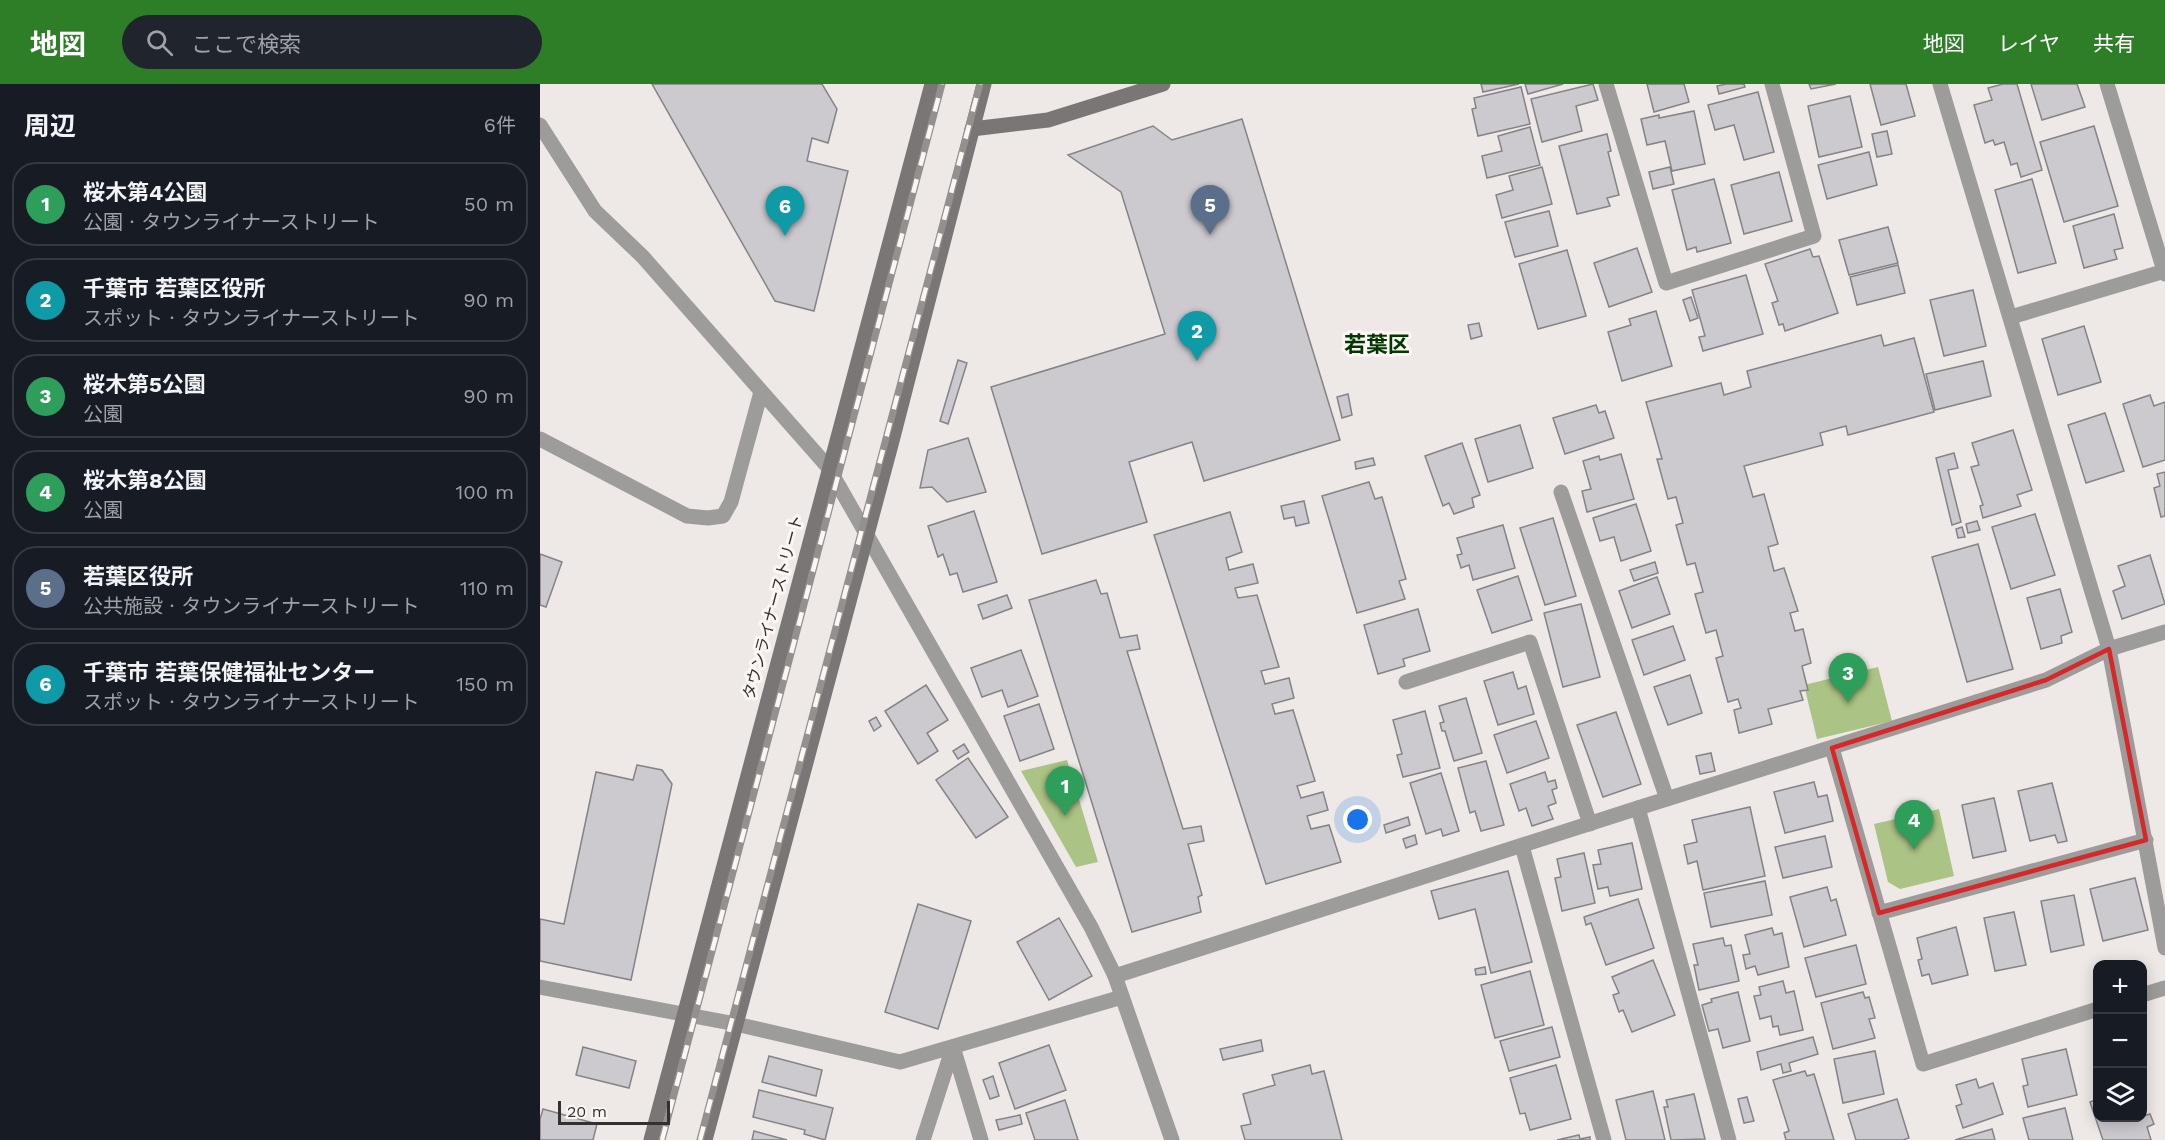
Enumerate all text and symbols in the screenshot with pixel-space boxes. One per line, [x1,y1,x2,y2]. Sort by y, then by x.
search box [122,15,542,69]
icon: search [143,26,176,59]
text: 地図 [30,28,86,61]
text: 地図 [1923,31,1965,56]
text: レイヤ [1998,31,2060,56]
text: 共有 [2093,31,2135,56]
text: ここで検索 [191,32,301,57]
text: 周辺 [24,111,76,141]
text: 6件 [484,113,516,137]
text: 桜木第4公園 [83,180,207,205]
pin: 6 [766,186,804,236]
pin: 5 [1190,186,1230,235]
text: 1 [41,192,50,216]
text: 50 m [464,192,514,216]
text: 公園 · タウンライナーストリート [83,210,380,234]
text: 千葉市 若葉区役所 [83,276,265,301]
text: 2 [40,288,51,312]
text: 90 m [463,288,514,312]
text: スポット · タウンライナーストリート [83,306,420,330]
pin: 2 [1178,312,1216,361]
district label: 若葉区 [1344,332,1410,357]
text: 桜木第5公園 [83,372,206,397]
text: 3 [40,384,51,408]
text: 90 m [463,384,514,408]
text: 公園 [83,402,123,426]
text: 桜木第8公園 [83,468,207,493]
text: 4 [39,480,52,504]
text: 100 m [455,480,514,504]
text: 公園 [83,498,123,522]
street label: タウンライナーストリート [739,512,807,702]
text: 若葉区役所 [83,564,193,589]
text: 5 [40,576,51,600]
text: 110 m [460,576,514,600]
text: 公共施設 · タウンライナーストリート [83,594,420,618]
pin: 3 [1828,654,1868,703]
text: 千葉市 若葉保健福祉センター [83,660,375,685]
text: 6 [39,672,52,696]
text: 150 m [456,672,514,696]
text: スポット · タウンライナーストリート [83,690,420,714]
pin: 1 [1046,766,1084,816]
pin: 4 [1894,800,1934,850]
your location [1343,805,1372,834]
map controls [2093,960,2147,1122]
button: + [2093,960,2147,1014]
button: − [2093,1014,2147,1068]
button: layers [2093,1068,2147,1122]
scale bar [558,1098,670,1126]
text: 20 m [567,1102,607,1121]

